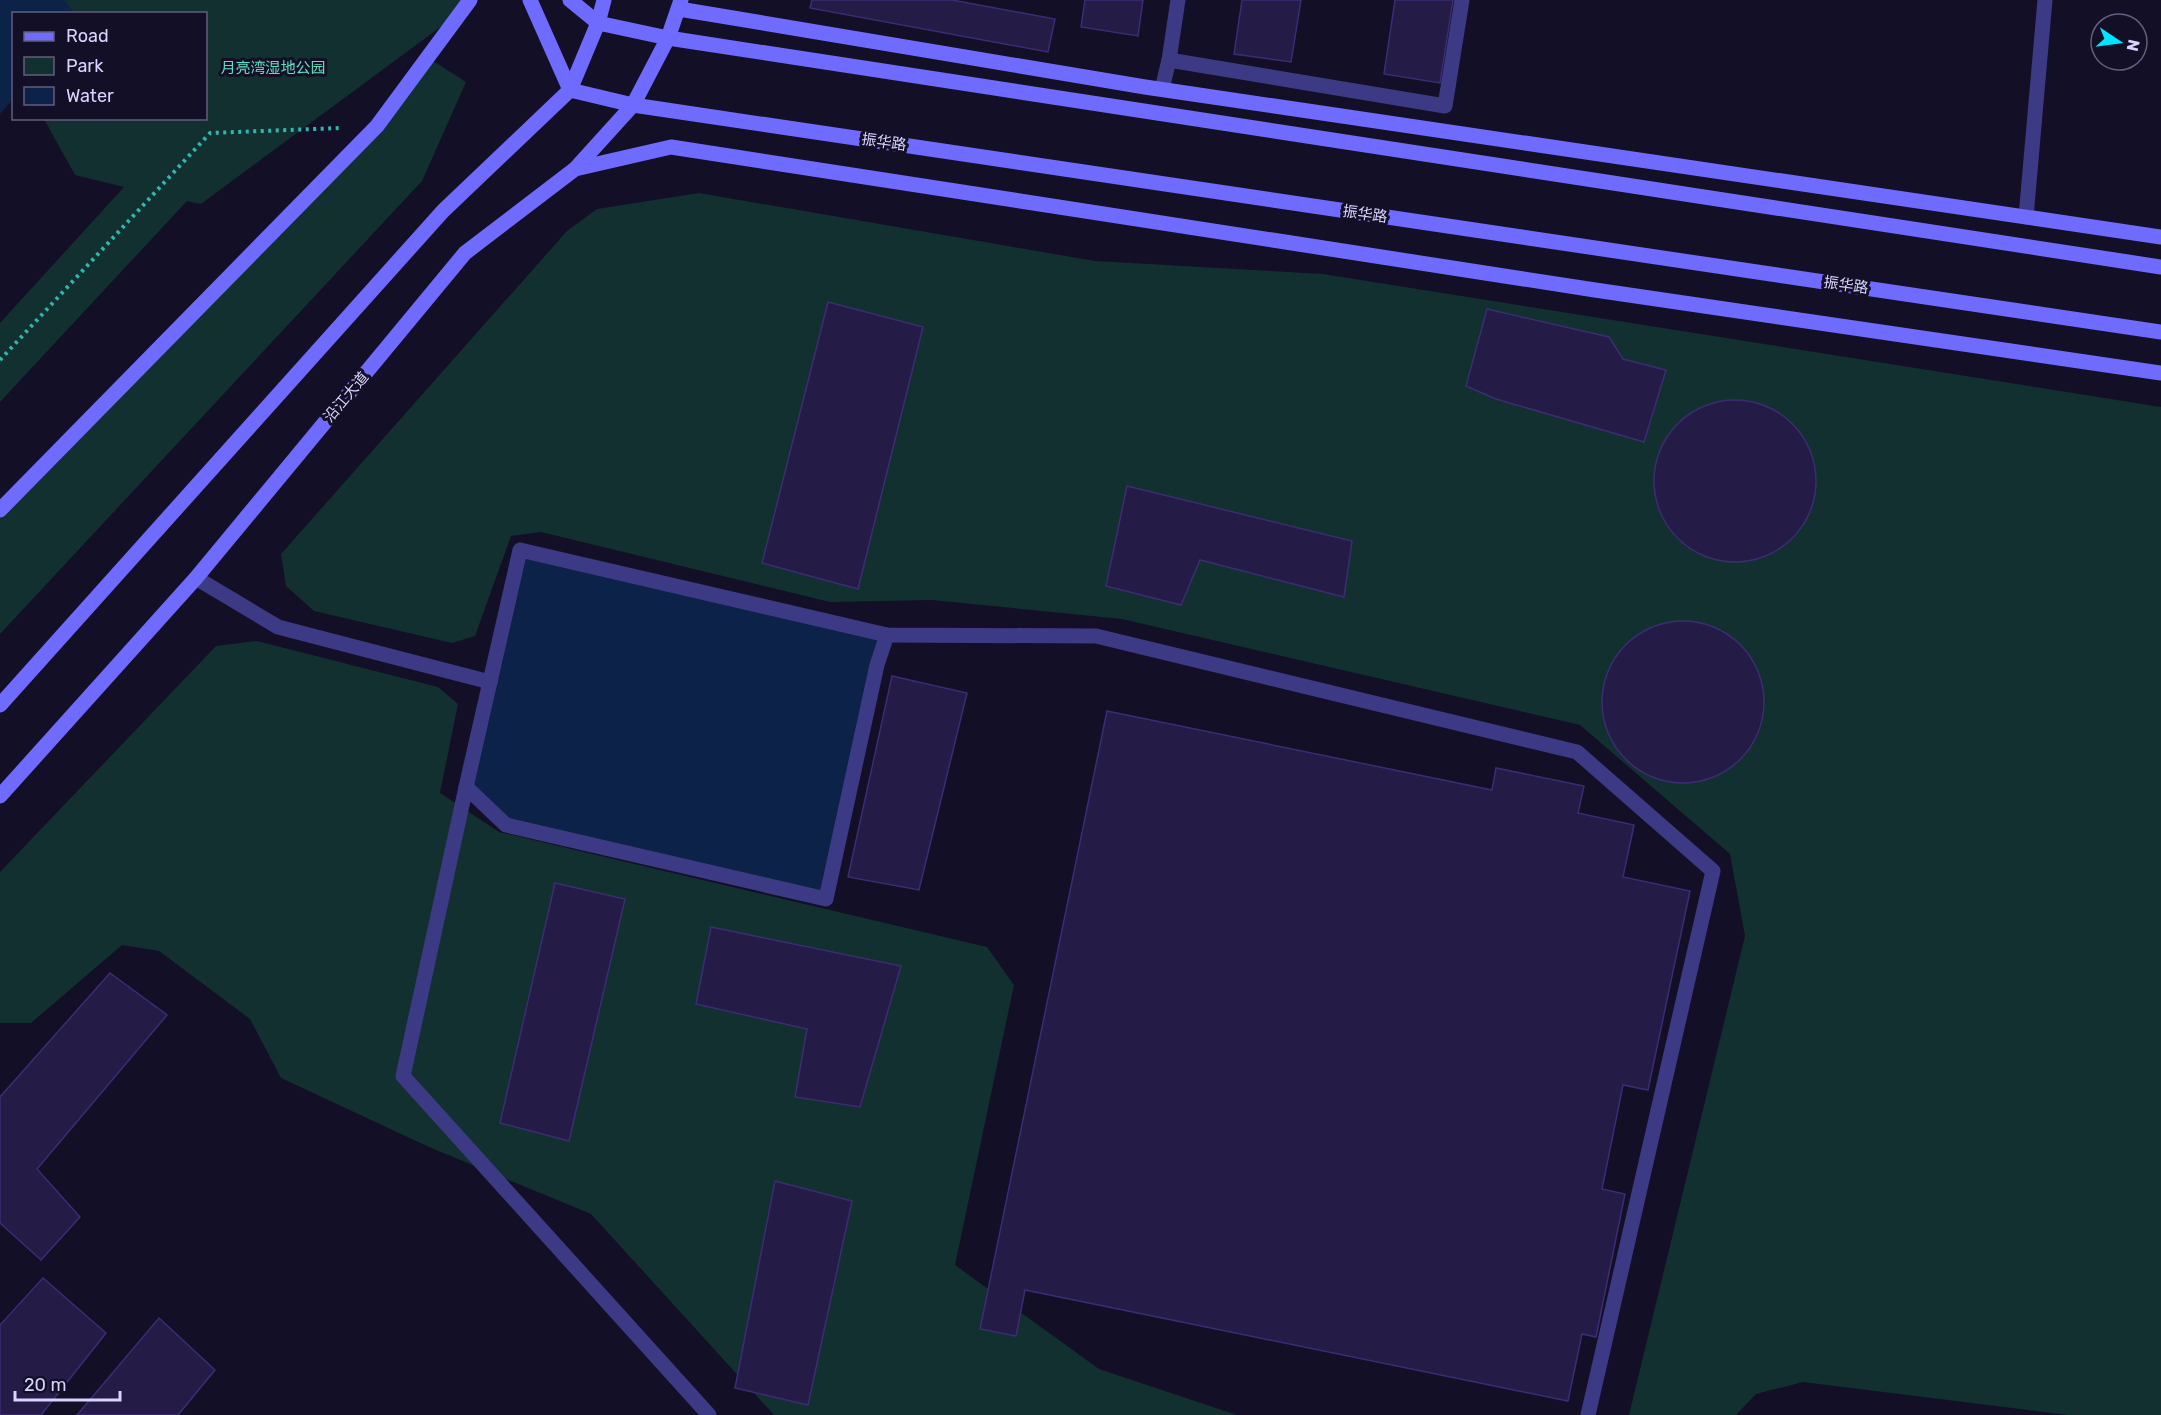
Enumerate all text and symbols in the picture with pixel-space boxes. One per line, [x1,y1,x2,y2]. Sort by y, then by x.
legend [12,12,207,120]
north arrow [2089,12,2149,72]
text: Road [66,25,109,47]
text: N [2123,38,2144,53]
text: Park [66,55,104,77]
park label: 月亮湾湿地公园 [220,59,326,77]
text: Water [66,85,114,107]
street label: 振华路 [860,130,908,154]
street label: 振华路 [1341,202,1389,226]
street label: 振华路 [1822,273,1870,297]
street label: 沿江大道 [320,368,372,426]
scale bar [15,1364,120,1402]
text: 20 m [24,1374,66,1396]

